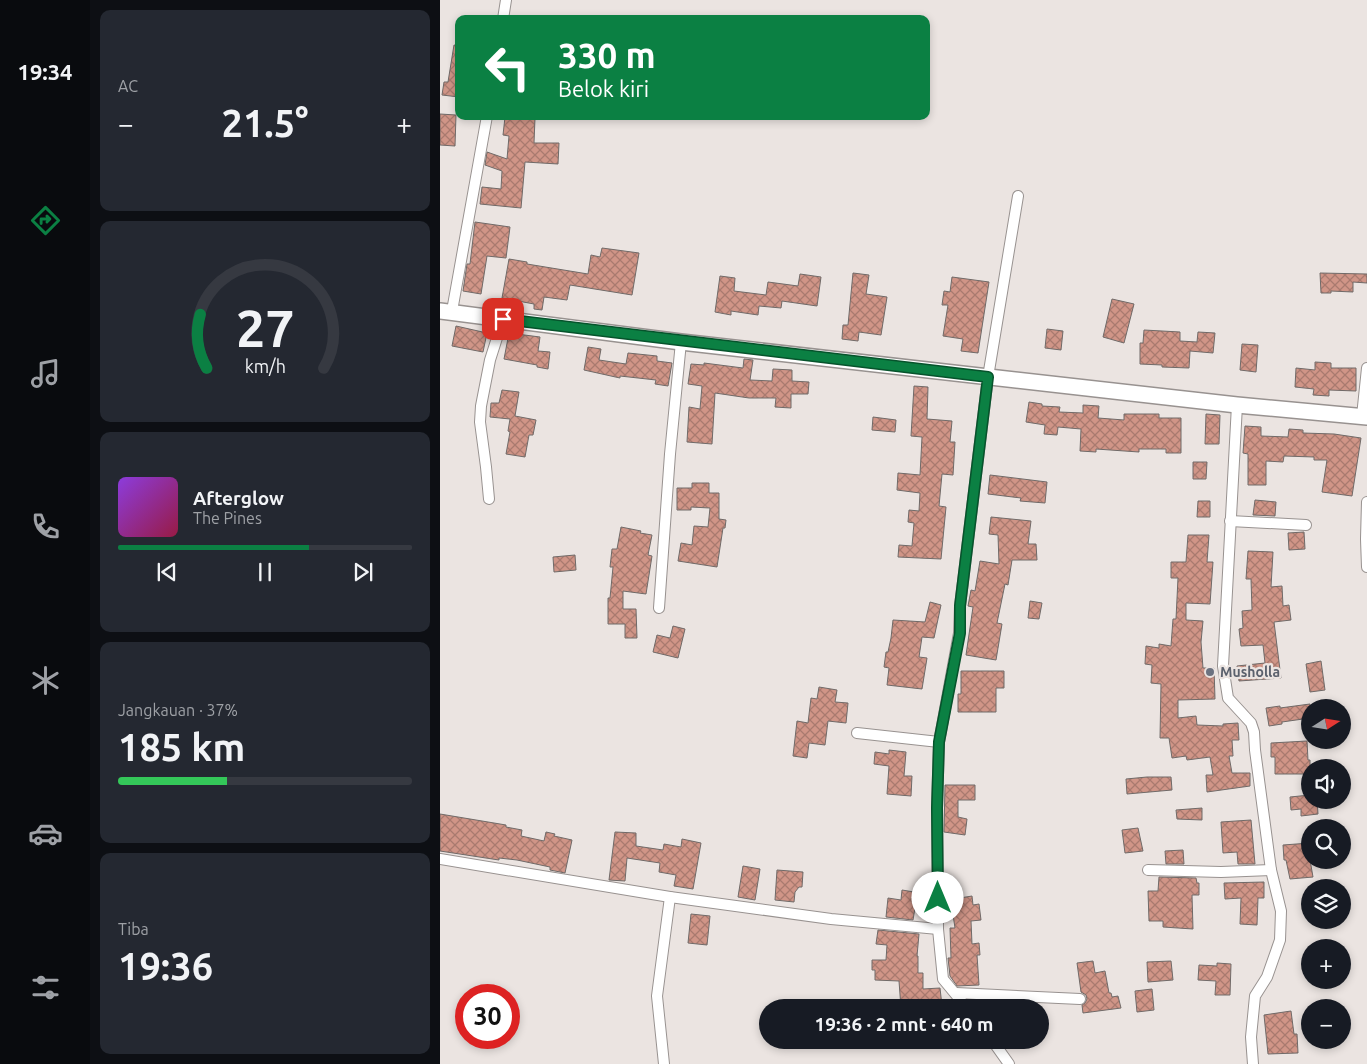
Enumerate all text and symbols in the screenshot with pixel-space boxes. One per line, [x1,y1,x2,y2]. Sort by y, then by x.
icon: left [475,35,540,100]
text: 330 m [558,35,656,75]
text: 19:34 [17,59,73,84]
text: Belok kiri [558,76,649,101]
text: AC [118,77,138,95]
text: 21.5° [221,102,309,144]
text: − [118,108,134,139]
text: + [396,108,412,139]
icon: directions [28,203,63,238]
pin [482,298,524,340]
text: 27 [236,299,294,357]
icon: arrive [489,305,517,333]
icon: music [28,356,63,391]
text: km/h [244,356,286,376]
text: Afterglow [193,487,284,509]
icon: phone [28,509,63,544]
text: The Pines [193,509,262,527]
icon: previous [153,558,181,586]
icon: pause [251,558,279,586]
icon: next [349,558,377,586]
icon: climate [28,663,63,698]
place label: Musholla [1220,664,1280,680]
marker: Musholla [1204,666,1216,678]
north arrow [1301,699,1351,749]
map controls [1301,699,1351,1049]
text: Jangkauan · 37% [118,701,238,719]
text: 185 km [118,726,245,768]
button: sound [1301,759,1351,809]
icon: car [28,816,63,851]
button: search [1301,819,1351,869]
position arrow [911,871,963,923]
button: layers [1301,879,1351,929]
text: Tiba [118,920,149,938]
button: + [1301,939,1351,989]
text: 19:36 [118,945,213,987]
icon: filters [28,970,63,1005]
speed limit sign: 30 [455,984,520,1049]
button: − [1301,999,1351,1049]
text: 19:36 · 2 mnt · 640 m [815,1013,993,1035]

